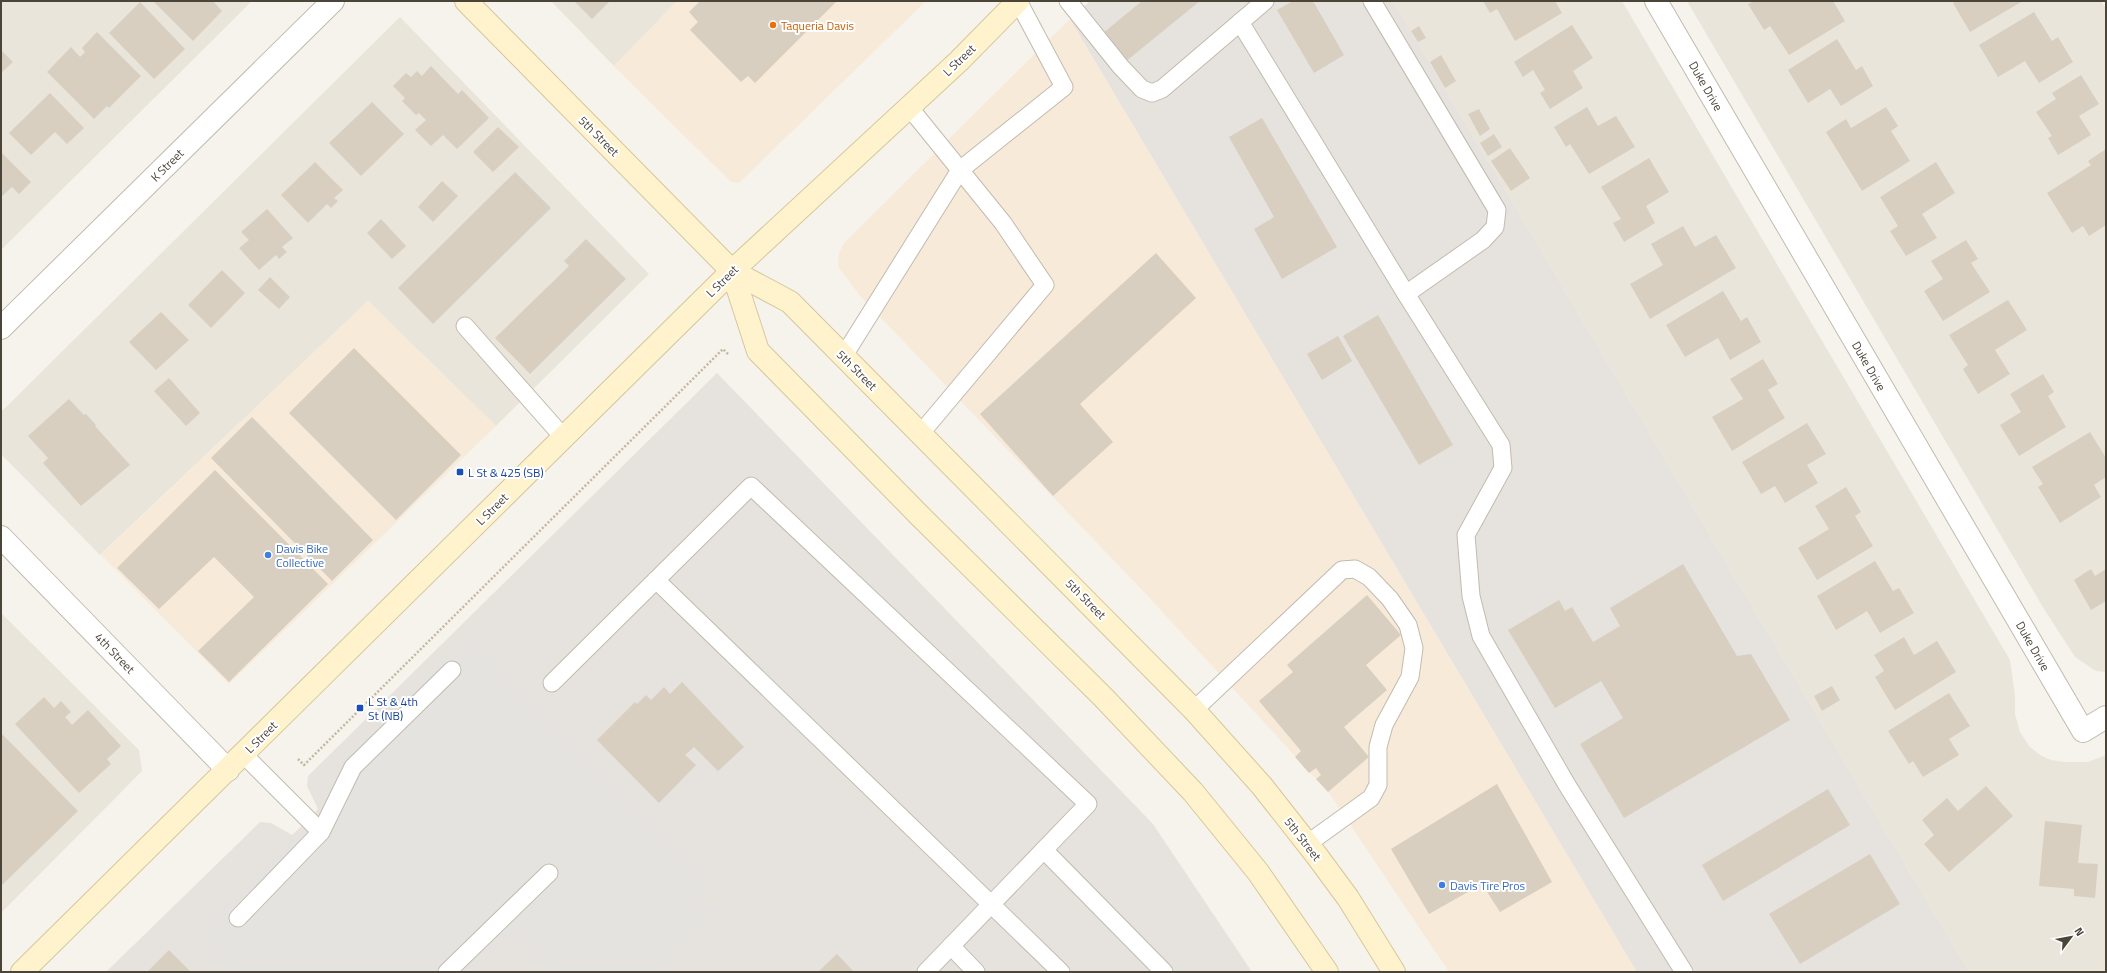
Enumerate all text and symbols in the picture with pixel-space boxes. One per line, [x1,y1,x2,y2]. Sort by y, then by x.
place label: Taqueria Davis [781,16,855,35]
marker: Taqueria Davis [768,20,778,30]
street label: L Street [938,39,980,80]
street label: Duke Drive [1684,58,1728,114]
street label: 5th Street [574,111,624,161]
street label: K Street [146,143,189,186]
street label: L Street [701,260,743,302]
street label: Duke Drive [1847,338,1891,394]
street label: 5th Street [832,345,882,395]
place label: L St & 425 (SB) [468,463,544,482]
marker: L St & 425 (SB) [455,467,465,477]
street label: L Street [471,488,513,530]
place label: Davis Bike Collective [276,539,328,572]
marker: Davis Bike Collective [263,550,273,560]
street label: 5th Street [1061,574,1111,624]
street label: Duke Drive [2011,618,2055,674]
street label: 4th Street [90,628,140,678]
place label: L St & 4th St (NB) [368,692,418,725]
marker: L St & 4th St (NB) [355,703,365,713]
street label: L Street [240,716,282,758]
street label: 5th Street [1280,813,1327,866]
place label: Davis Tire Pros [1450,876,1525,895]
marker: Davis Tire Pros [1437,880,1447,890]
north arrow [2051,917,2091,957]
text: N [2071,924,2088,939]

